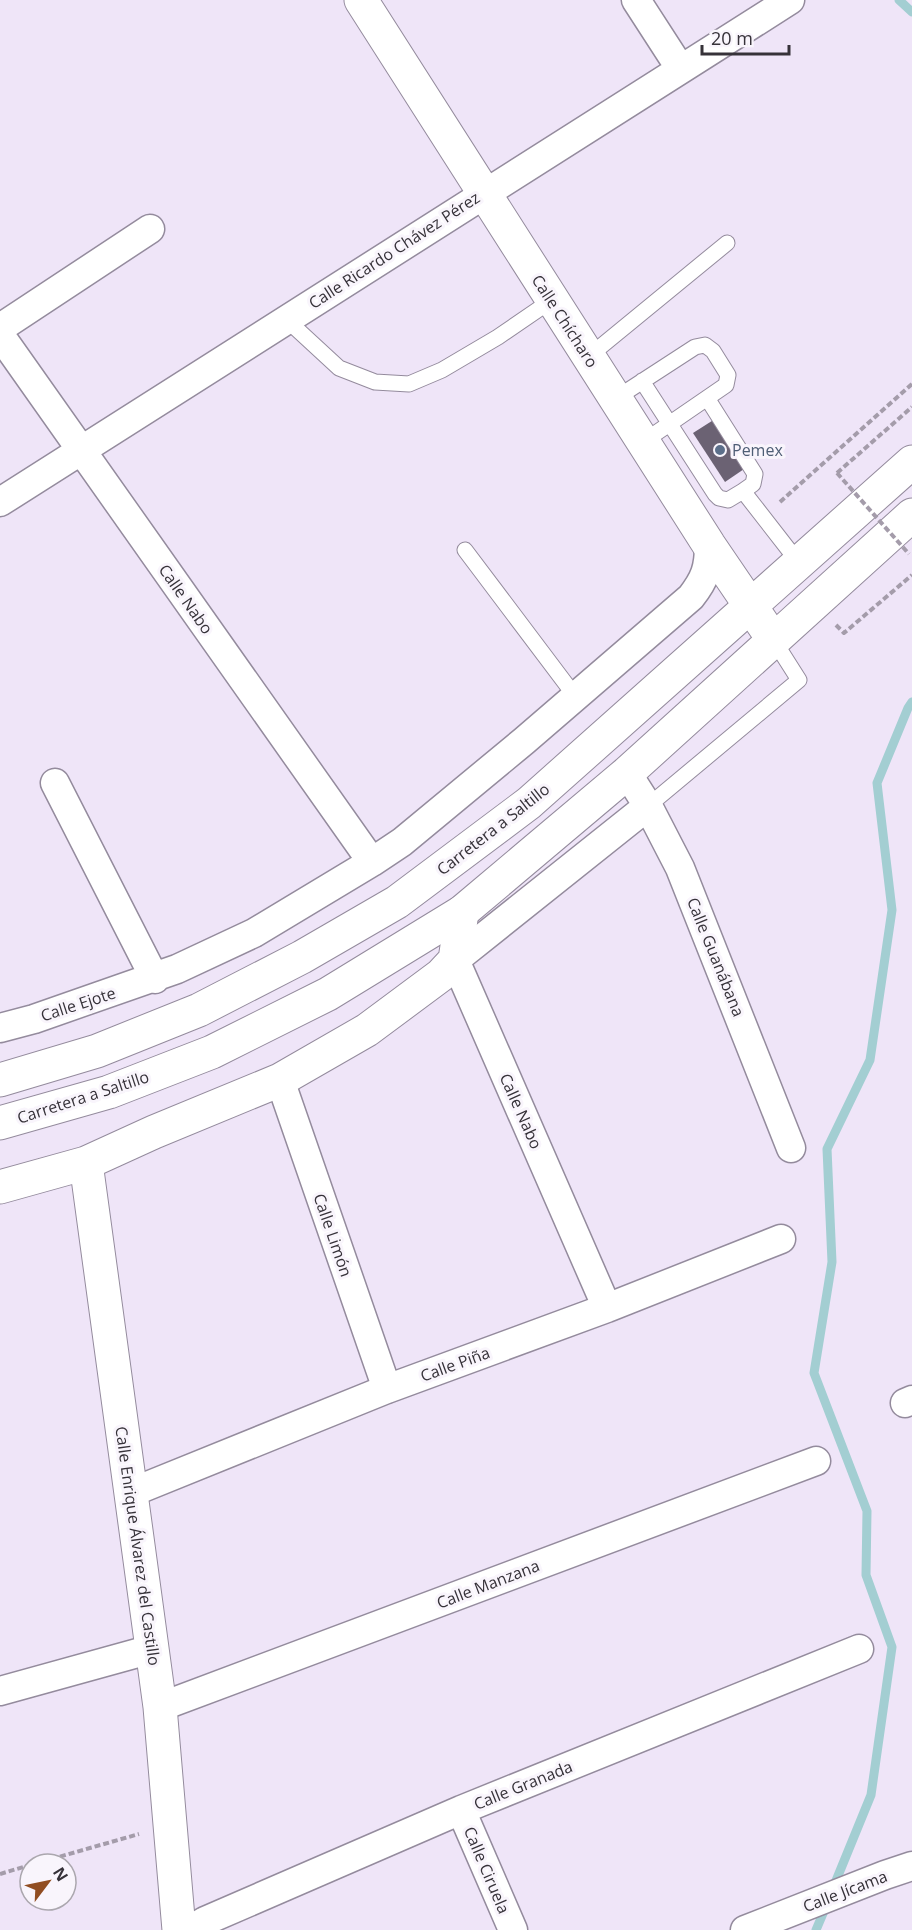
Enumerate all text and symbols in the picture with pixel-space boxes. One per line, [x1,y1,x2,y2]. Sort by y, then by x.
scale bar [702,18,789,56]
text: 20 m [711,26,753,50]
street label: Calle Ricardo Chávez Pérez [304,186,484,314]
street label: Calle Chícharo [527,270,603,372]
place label: Pemex [732,439,783,461]
marker: Pemex [713,443,727,457]
street label: Calle Nabo [154,560,218,638]
street label: Carretera a Saltillo [432,778,554,880]
street label: Calle Guanábana [682,894,750,1020]
street label: Calle Ejote [38,982,118,1026]
street label: Carretera a Saltillo [14,1065,152,1129]
street label: Calle Nabo [495,1070,547,1152]
street label: Calle Limón [308,1190,358,1280]
street label: Calle Piña [417,1341,493,1387]
street label: Calle Enrique Álvarez del Castillo [110,1425,166,1667]
street label: Calle Manzana [433,1554,543,1614]
street label: Calle Granada [470,1755,576,1815]
street label: Calle Ciruela [459,1823,515,1917]
north arrow [18,1852,78,1912]
text: N [48,1863,73,1885]
street label: Calle Jícama [800,1865,890,1917]

